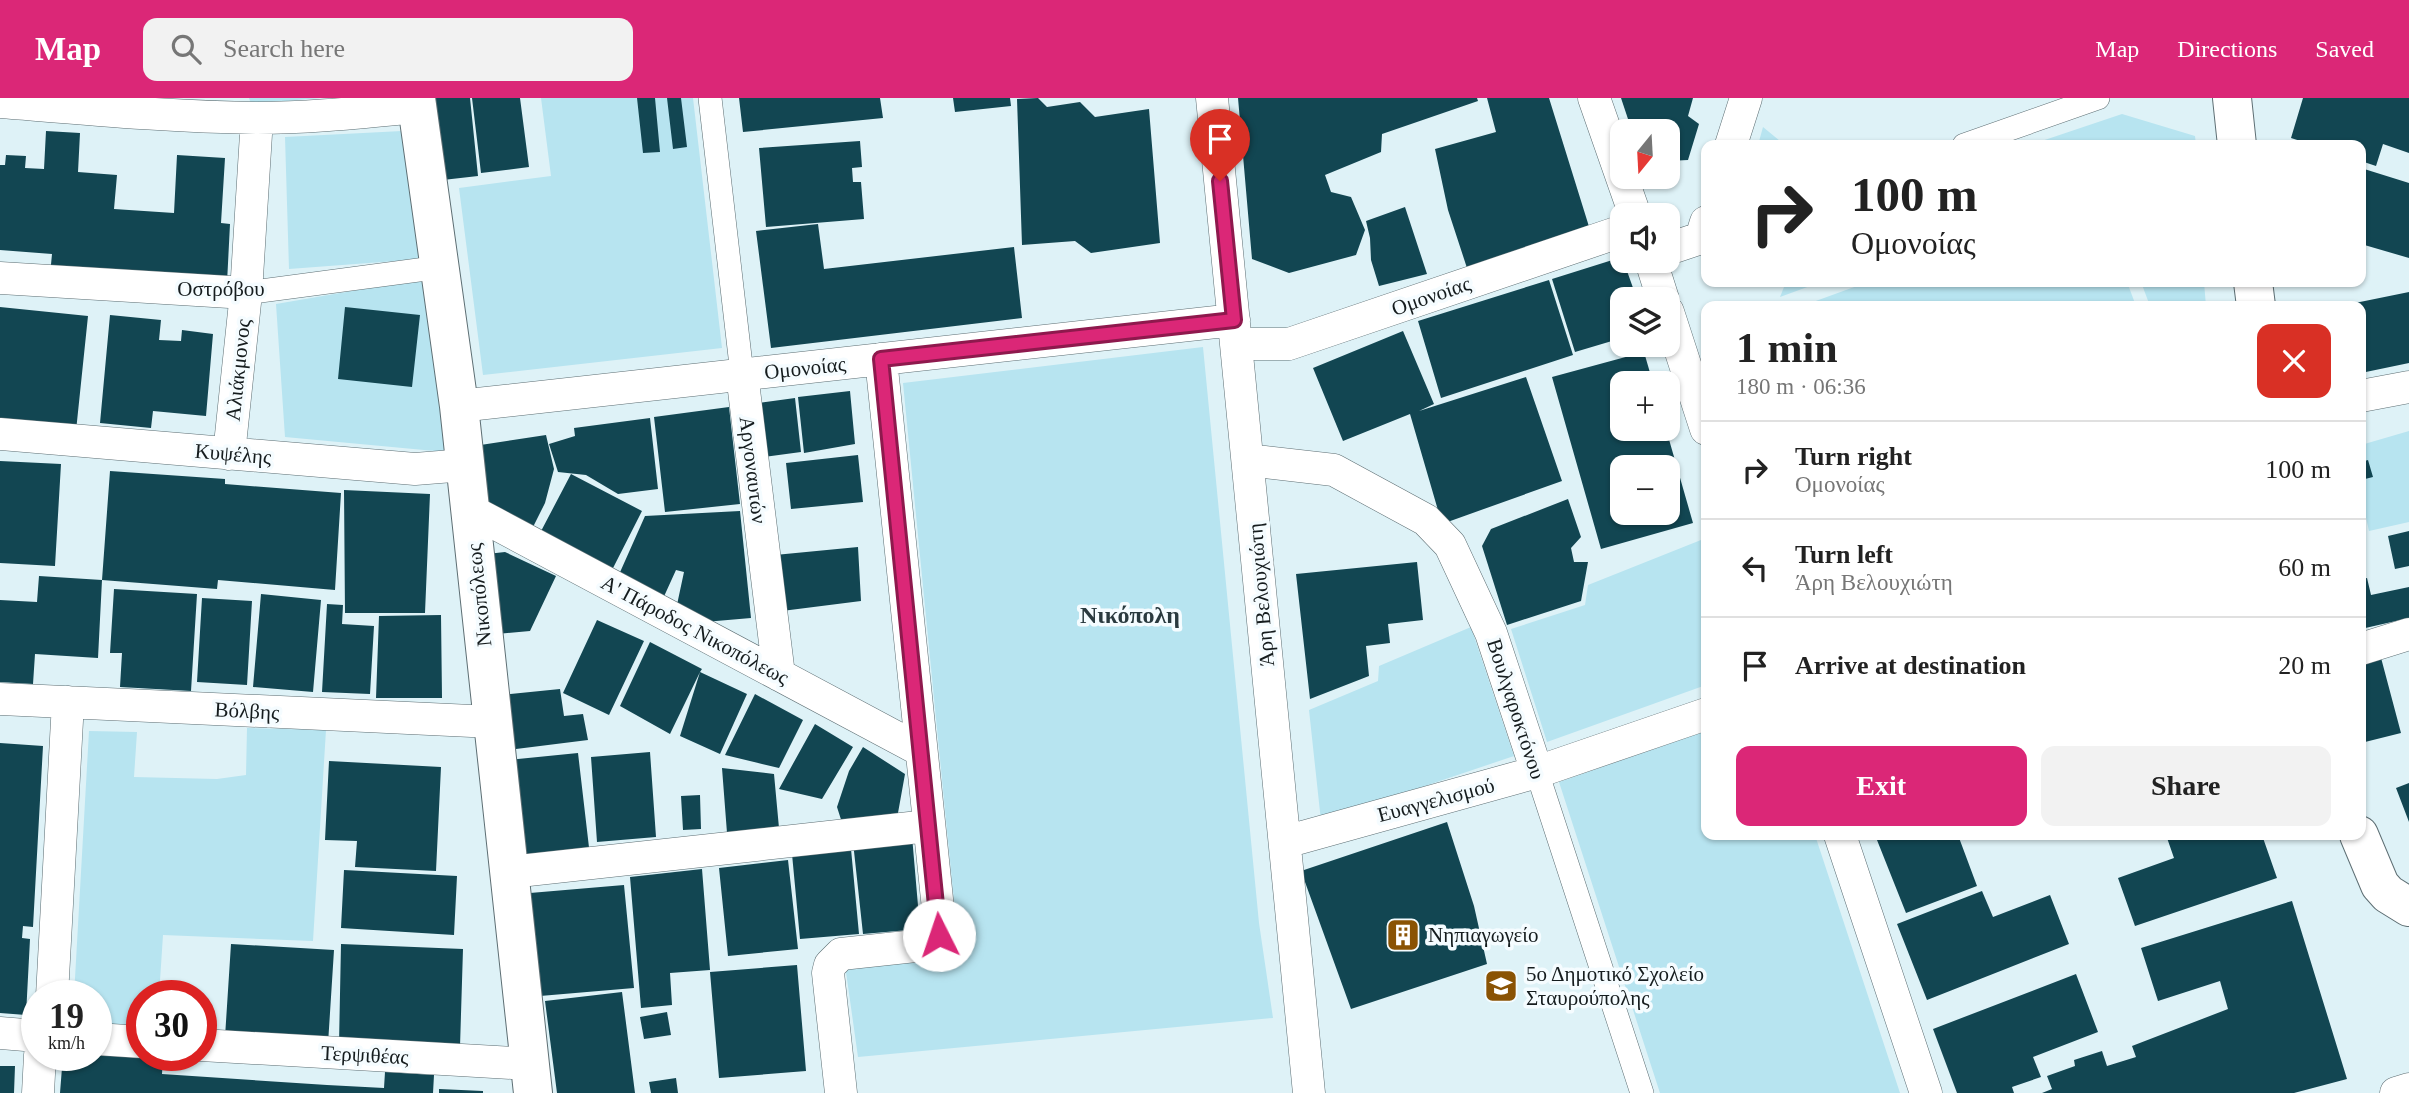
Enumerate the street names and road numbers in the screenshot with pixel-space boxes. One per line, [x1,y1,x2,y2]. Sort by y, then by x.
street label: Ομονοίας [1388,271,1474,321]
street label: Οστρόβου [177,277,265,301]
street label: Αλιάκμονος [221,317,255,422]
street label: Ομονοίας [763,352,848,384]
street label: Αργοναυτών [735,415,771,525]
street label: Κυψέλης [194,439,273,469]
street label: Άρη Βελουχιώτη [1243,522,1279,668]
street label: Νικοπόλεως [462,542,496,648]
street label: Α' Πάροδος Νικοπόλεως [597,570,793,690]
street label: Βουλγαροκτόνου [1482,636,1550,782]
street label: Βόλβης [214,697,281,725]
street label: Ευαγγελισμού [1375,773,1497,827]
street label: Τερψιθέας [321,1041,410,1069]

